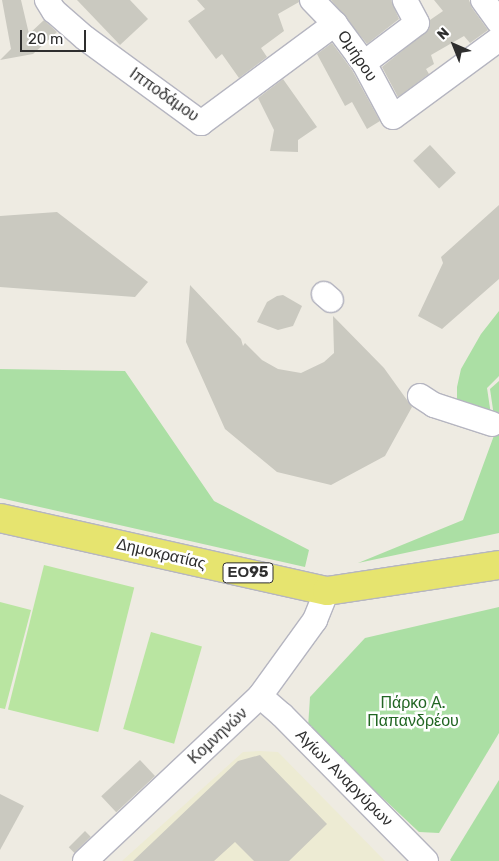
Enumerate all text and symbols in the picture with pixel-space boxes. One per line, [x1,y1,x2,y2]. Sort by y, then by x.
scale bar [22,20,89,52]
north arrow [429,20,479,70]
text: N [434,24,453,43]
street label: Ομήρου [333,27,381,85]
text: 20 m [28,30,63,48]
street label: Ιπποδάμου [126,64,202,126]
street label: Δημοκρατίας [115,534,207,574]
road number: ΕΟ95 [222,560,274,586]
park label: Πάρκο Α. Παπανδρέου [367,693,459,731]
street label: Κομνηνών [184,704,252,768]
street label: Αγίων Αναργύρων [291,725,397,831]

